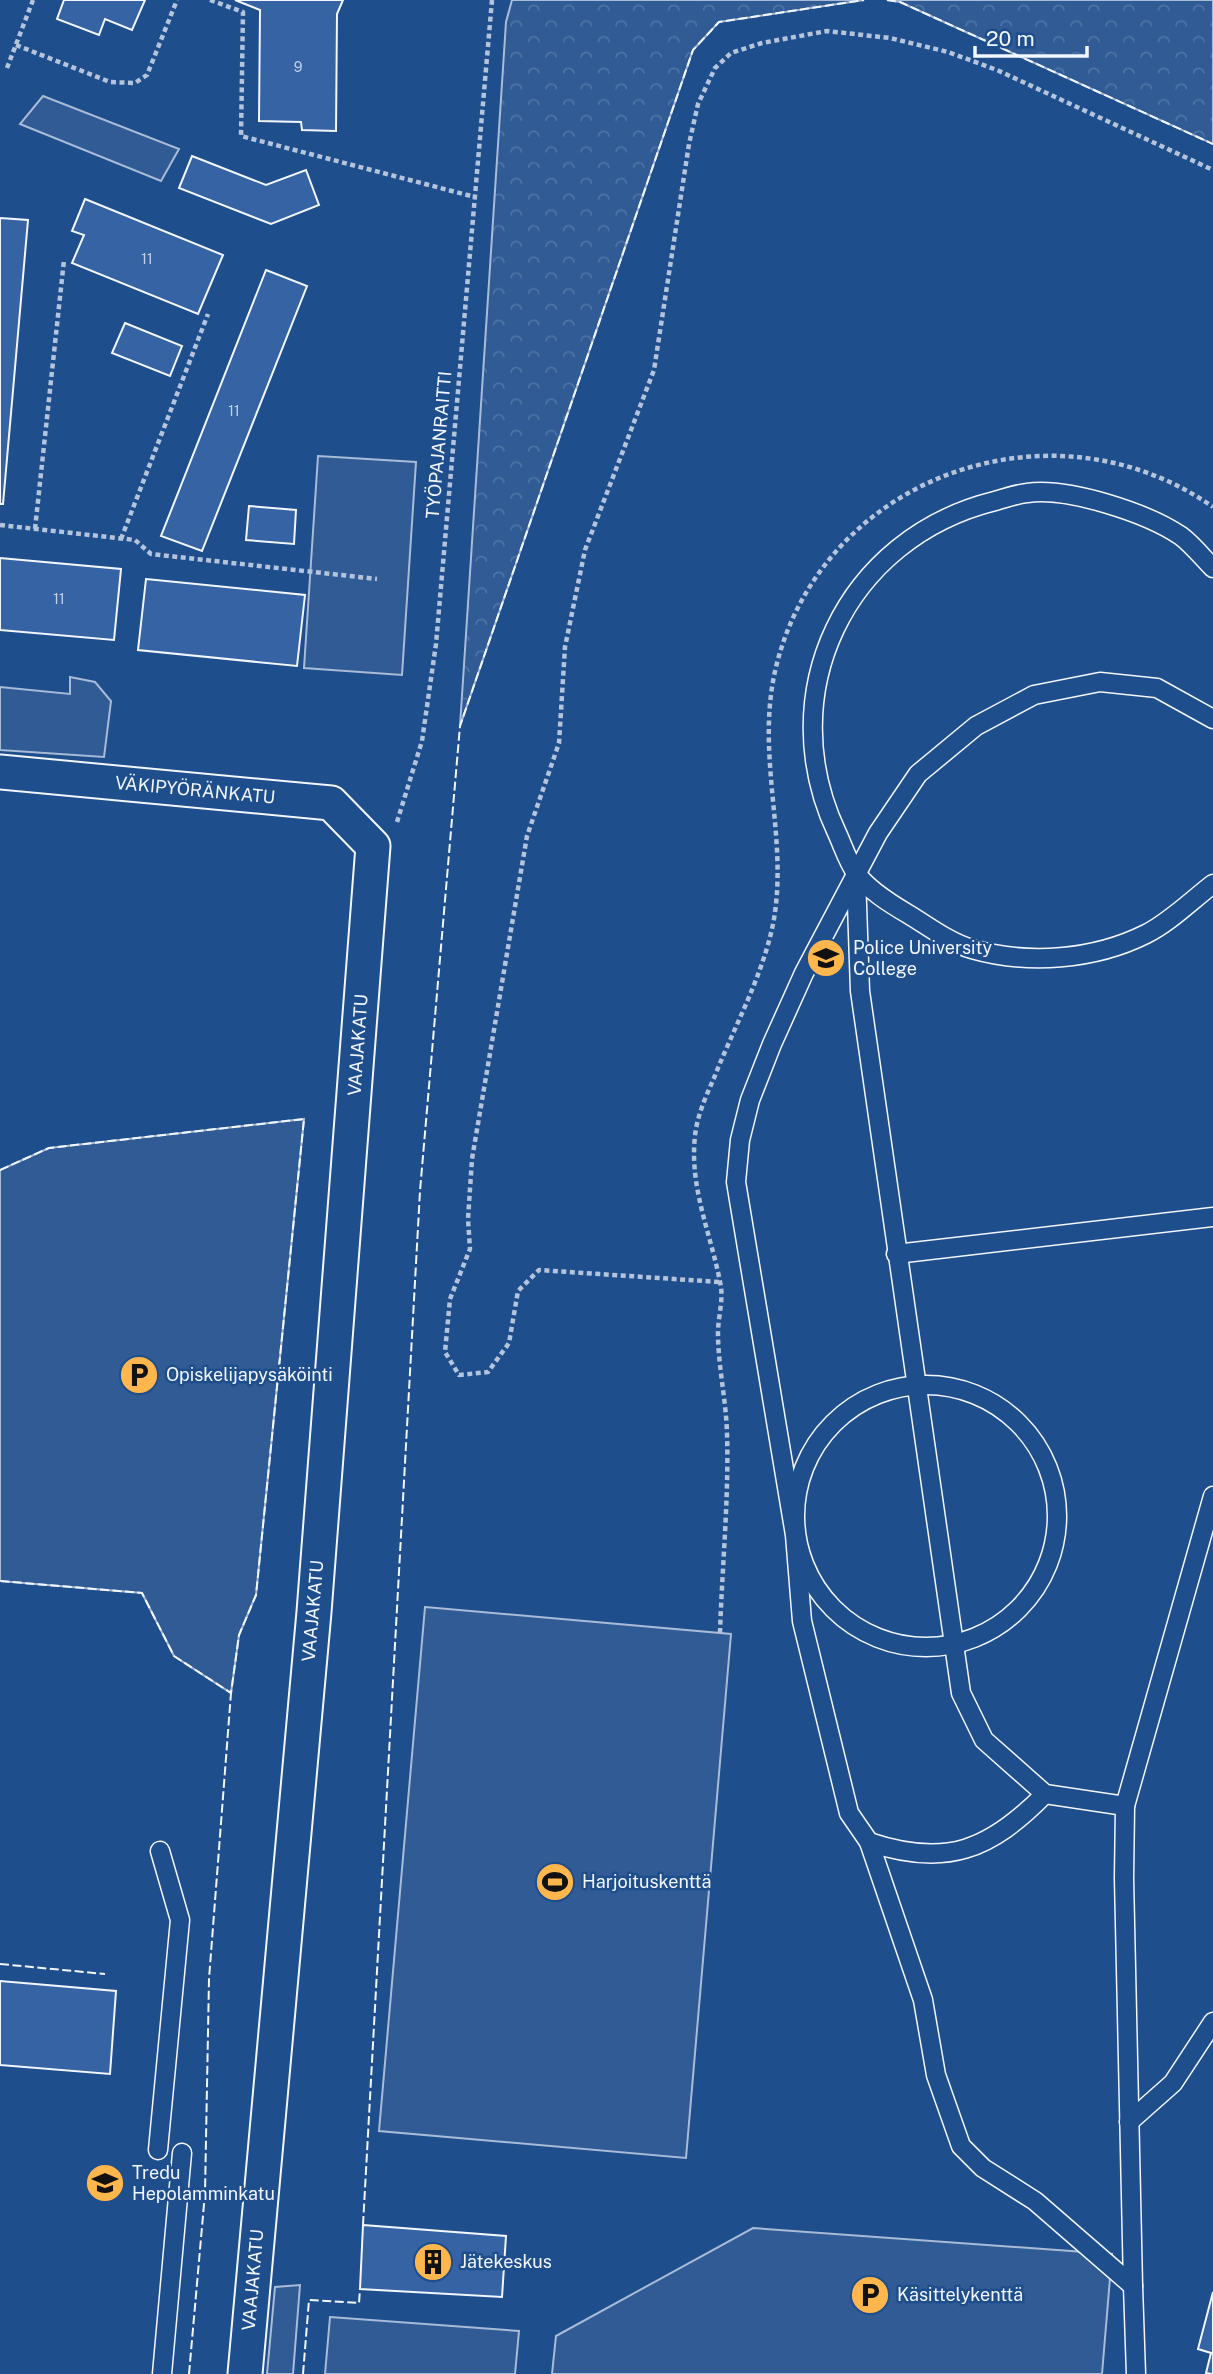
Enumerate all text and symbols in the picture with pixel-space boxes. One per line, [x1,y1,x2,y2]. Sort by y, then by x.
scale bar [975,14,1087,58]
text: 20 m [986,26,1035,51]
house number: 9 [294,59,303,75]
house number: 11 [141,251,153,267]
street label: TYÖPAJANRAITTI [421,370,455,520]
house number: 11 [228,403,240,419]
house number: 11 [53,591,65,607]
street label: VÄKIPYÖRÄNKATU [114,772,276,808]
school or university icon: Police University College [805,937,847,979]
place label: Police University College [853,937,993,979]
street label: VAAJAKATU [343,993,372,1097]
parking icon: Opiskelijapysäköinti [118,1354,160,1396]
place label: Opiskelijapysäköinti [166,1364,333,1385]
street label: VAAJAKATU [298,1559,327,1663]
sports icon: Harjoituskenttä [534,1861,576,1903]
place label: Harjoituskenttä [582,1871,711,1892]
school or university icon: Tredu Hepolamminkatu [84,2162,126,2204]
place label: Tredu Hepolamminkatu [132,2162,275,2204]
street label: VAAJAKATU [238,2228,267,2332]
building icon: Jätekeskus [412,2241,454,2283]
place label: Jätekeskus [460,2251,552,2272]
parking icon: Käsittelykenttä [849,2274,891,2316]
place label: Käsittelykenttä [897,2284,1023,2305]

